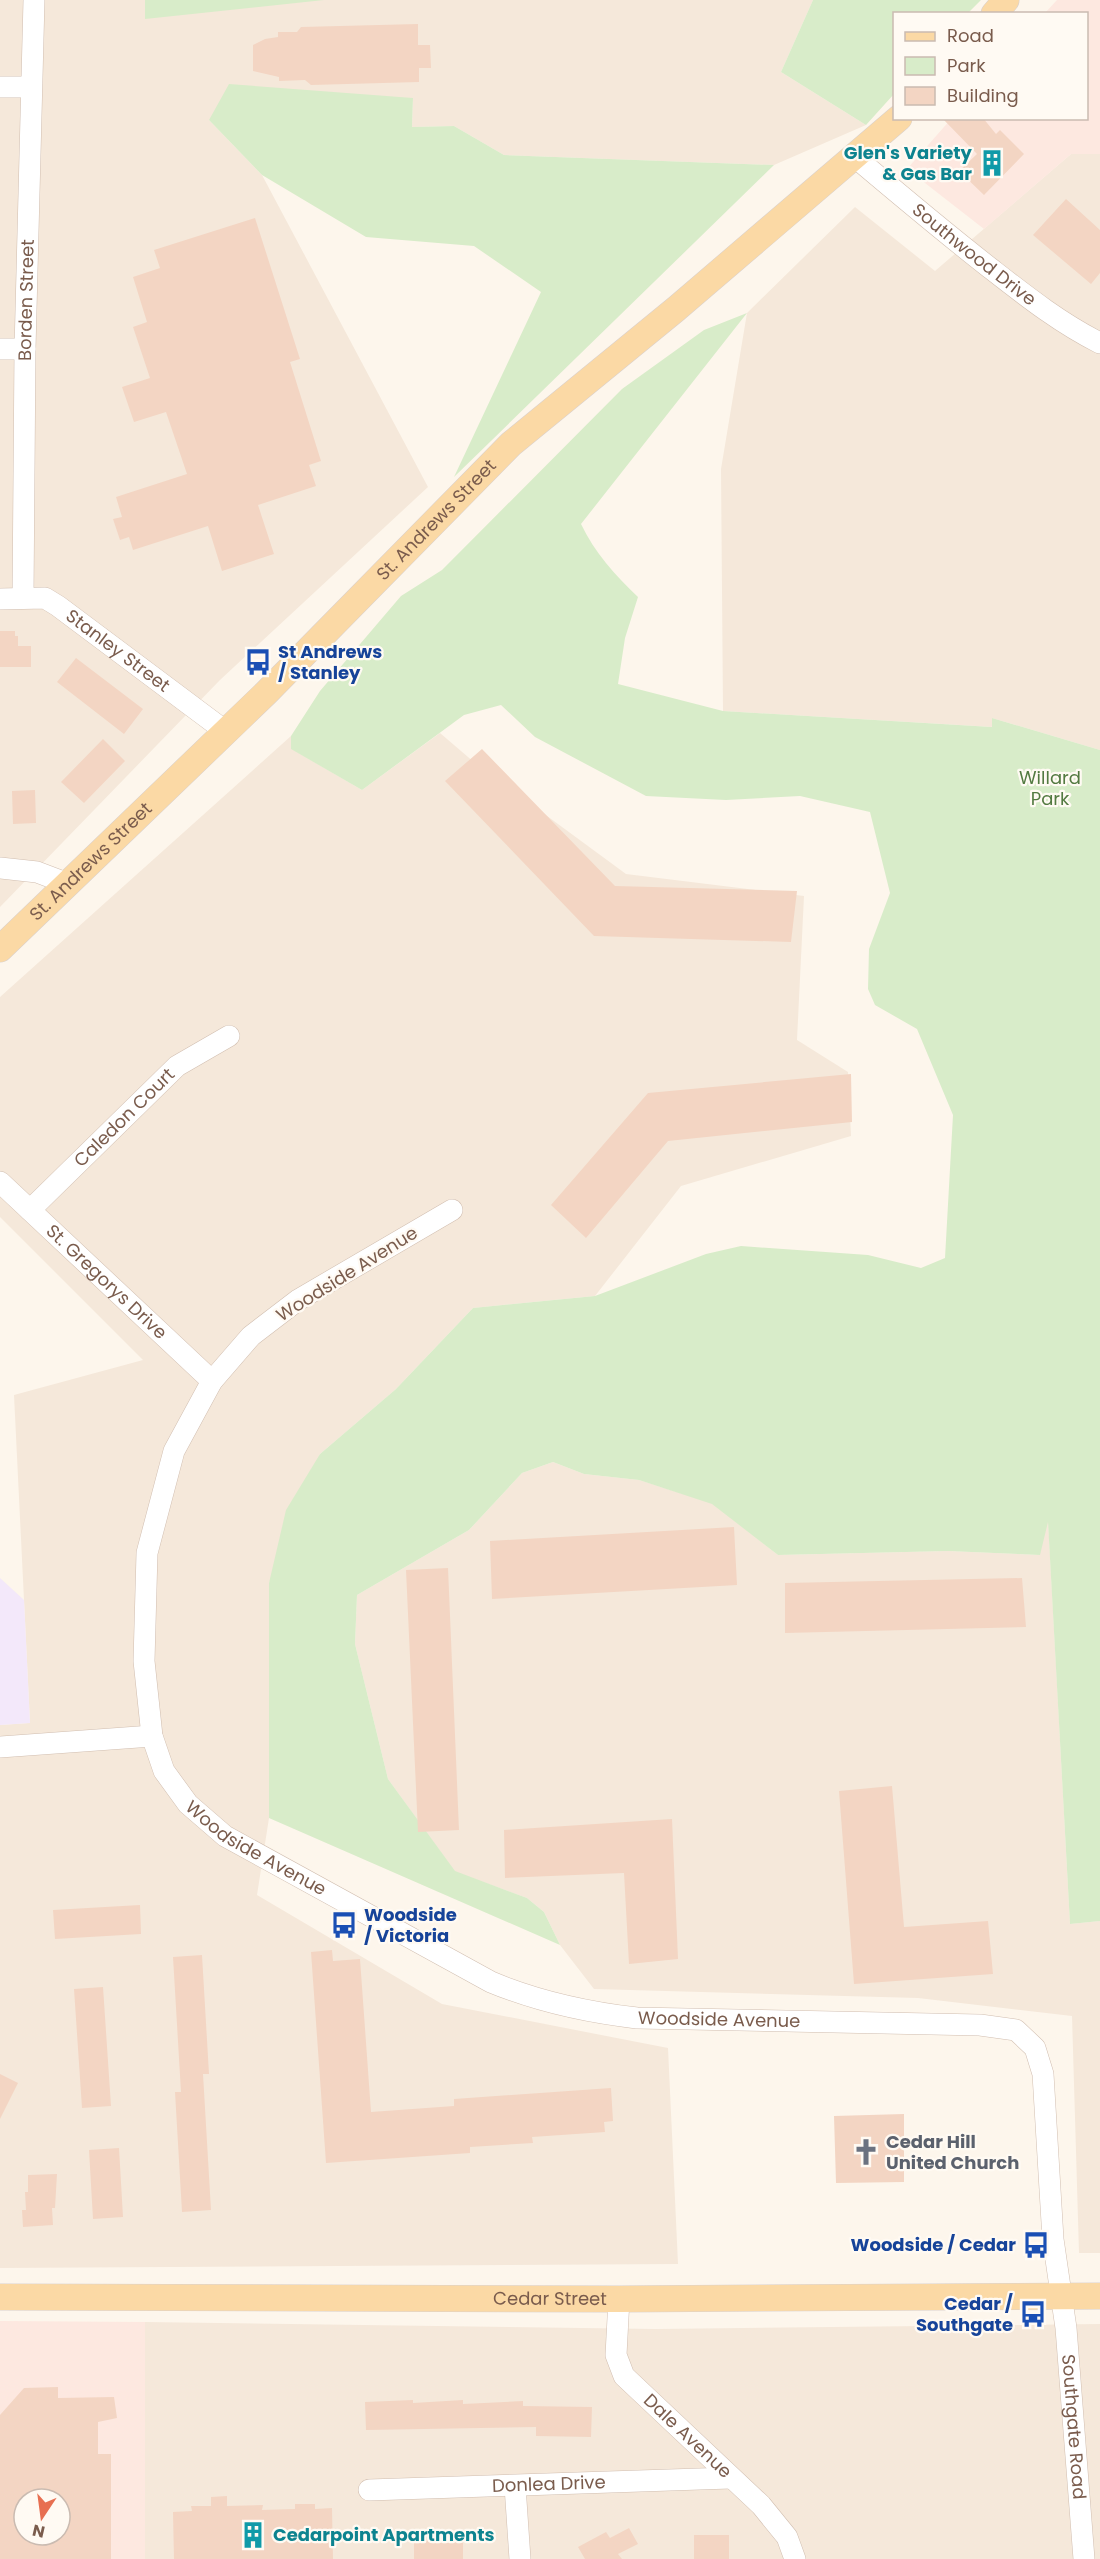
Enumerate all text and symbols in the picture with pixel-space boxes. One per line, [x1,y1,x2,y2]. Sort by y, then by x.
legend [893,12,1088,120]
text: Road [947,23,994,48]
text: Park [947,53,986,78]
text: Building [947,83,1019,108]
place label: Glen's Variety & Gas Bar [844,140,973,186]
building icon: Glen's Variety & Gas Bar [977,148,1007,178]
street label: Southwood Drive [907,197,1042,311]
street label: Borden Street [12,239,40,361]
street label: St. Andrews Street [371,453,501,586]
street label: Stanley Street [61,603,175,698]
place label: St Andrews / Stanley [278,639,382,685]
bus stop icon: St Andrews / Stanley [243,647,273,677]
park label: Willard Park [1019,765,1081,811]
street label: St. Andrews Street [24,796,157,926]
street label: Caledon Court [68,1062,180,1172]
street label: St. Gregorys Drive [41,1219,173,1345]
street label: Woodside Avenue [271,1220,422,1327]
street label: Woodside Avenue [180,1794,331,1901]
place label: Woodside / Victoria [364,1902,457,1948]
bus stop icon: Woodside / Victoria [329,1910,359,1940]
street label: Woodside Avenue [638,2005,801,2033]
place label: Cedar Hill United Church [886,2129,1019,2175]
church icon: Cedar Hill United Church [851,2137,881,2167]
bus stop icon: Woodside / Cedar [1021,2230,1051,2260]
place label: Woodside / Cedar [851,2232,1016,2257]
street label: Cedar Street [493,2286,607,2311]
place label: Cedar / Southgate [916,2291,1013,2337]
bus stop icon: Cedar / Southgate [1018,2299,1048,2329]
street label: Southgate Road [1056,2353,1092,2500]
street label: Dale Avenue [638,2388,738,2483]
street label: Donlea Drive [492,2469,606,2498]
north arrow [12,2487,72,2547]
text: N [30,2519,47,2544]
building icon: Cedarpoint Apartments [238,2520,268,2550]
place label: Cedarpoint Apartments [273,2522,495,2547]

